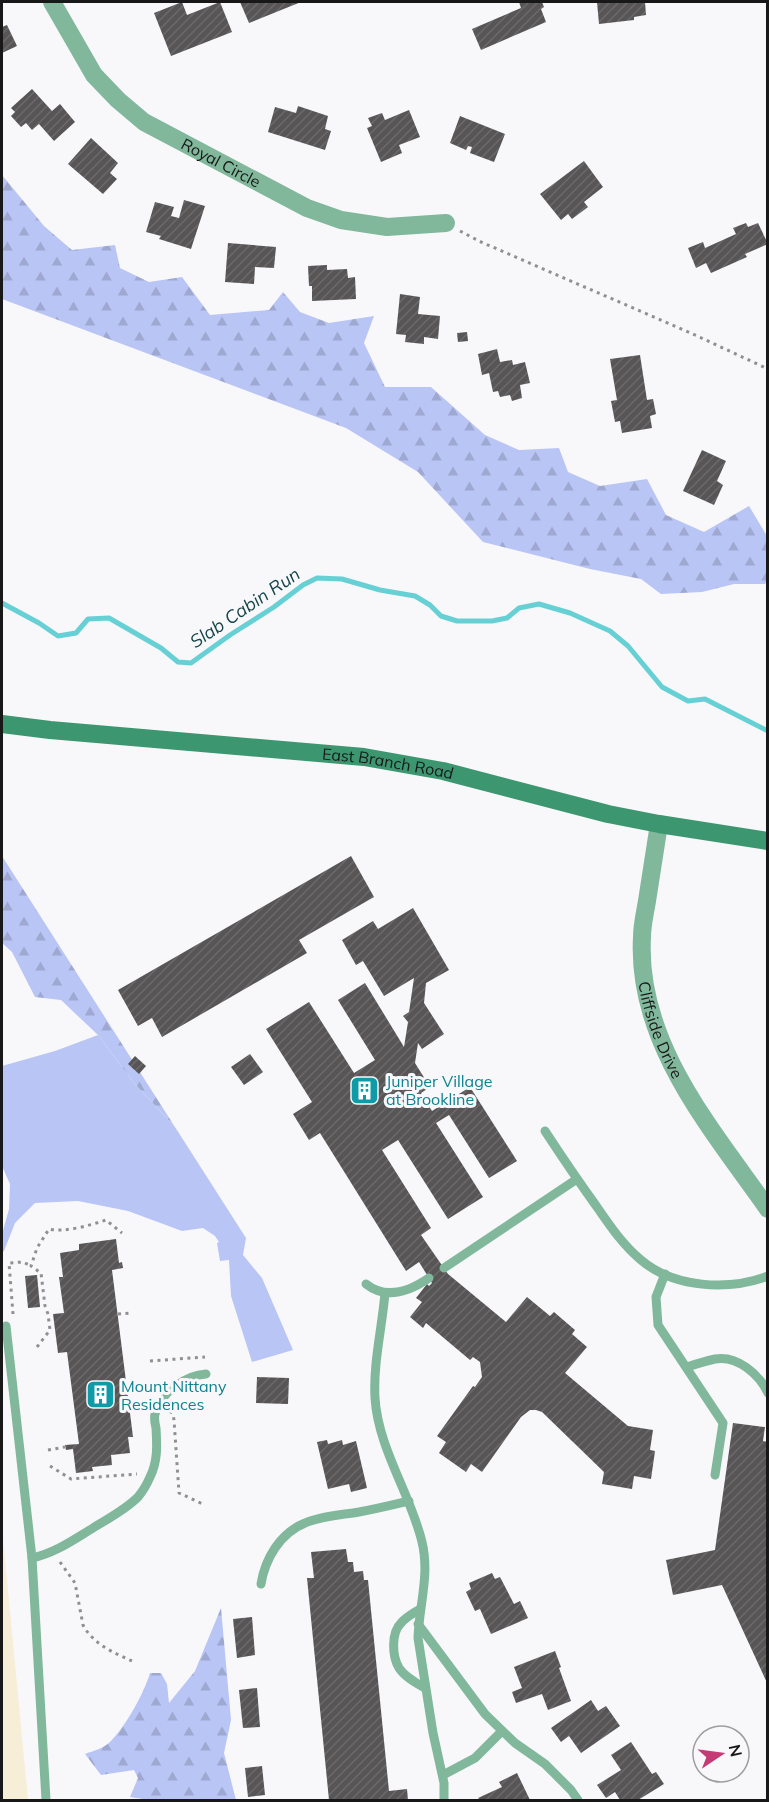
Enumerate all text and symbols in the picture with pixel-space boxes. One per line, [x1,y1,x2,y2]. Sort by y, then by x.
street label: Royal Circle [178,134,264,192]
water label: Slab Cabin Run [185,562,304,653]
street label: East Branch Road [321,743,456,783]
street label: Cliffside Drive [634,980,687,1082]
place label: Juniper Village at Brookline [386,1071,493,1109]
building icon: Juniper Village at Brookline [349,1074,381,1106]
place label: Mount Nittany Residences [121,1376,227,1414]
building icon: Mount Nittany Residences [84,1379,116,1411]
north arrow [691,1724,751,1784]
text: N [725,1742,747,1759]

